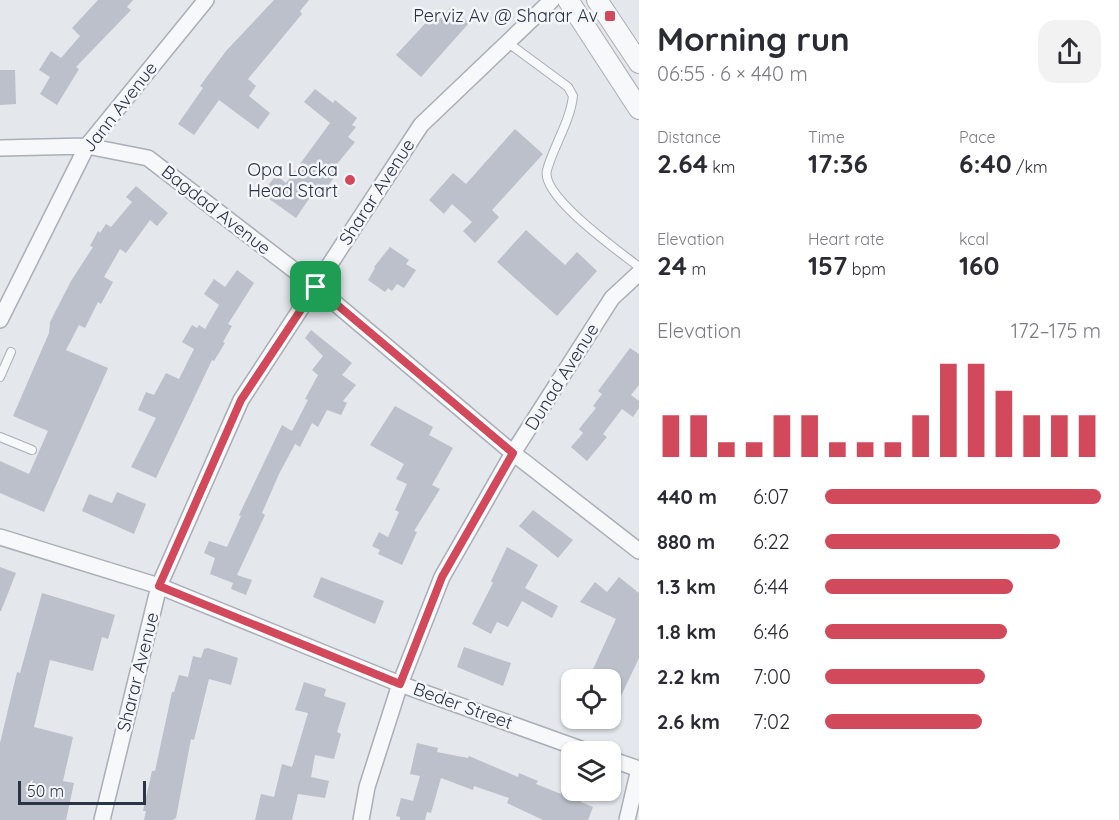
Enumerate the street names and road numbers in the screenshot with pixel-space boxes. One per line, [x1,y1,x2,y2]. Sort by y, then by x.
street label: Jann Avenue [77,57,162,157]
street label: Sharar Avenue [334,134,420,249]
street label: Bagdad Avenue [157,160,276,260]
street label: Dunad Avenue [520,319,604,435]
street label: Sharar Avenue [112,610,163,734]
street label: Beder Street [410,677,516,734]

